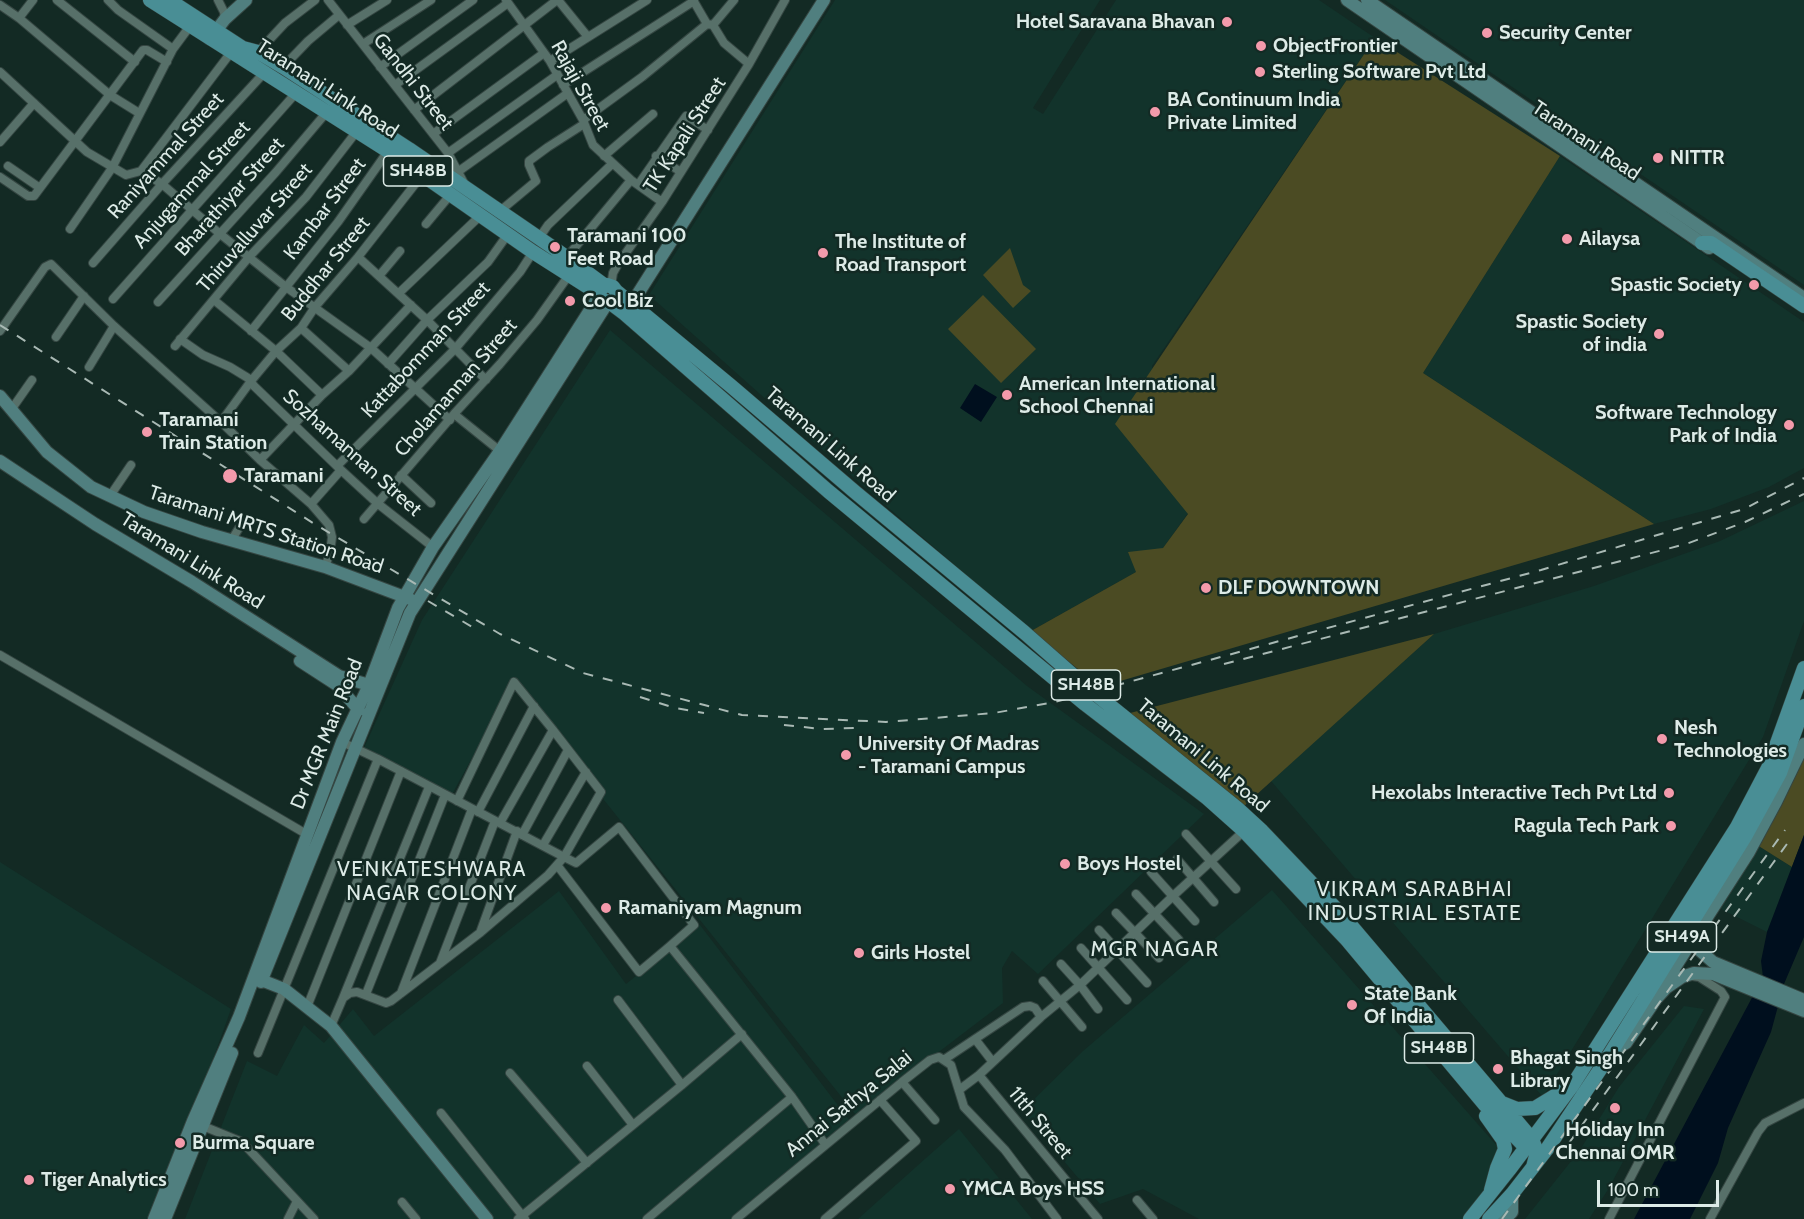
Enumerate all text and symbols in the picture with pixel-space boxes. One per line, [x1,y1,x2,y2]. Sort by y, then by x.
place label: Hotel Saravana Bhavan [1016,10,1215,34]
marker: Hotel Saravana Bhavan [1220,15,1234,29]
place label: Security Center [1499,21,1632,45]
marker: Security Center [1480,26,1494,40]
street label: Gandhi Street [368,29,458,135]
street label: Taramani Link Road [252,34,402,144]
place label: ObjectFrontier [1273,34,1397,58]
street label: Rajaji Street [545,37,615,135]
marker: ObjectFrontier [1254,39,1268,53]
place label: Sterling Software Pvt Ltd [1272,60,1486,84]
marker: Sterling Software Pvt Ltd [1253,65,1267,79]
street label: TK Kapali Street [639,73,731,197]
street label: Raniyammal Street [103,88,229,224]
place label: BA Continuum India Private Limited [1167,88,1340,135]
street label: Taramani Road [1527,96,1645,186]
marker: BA Continuum India Private Limited [1148,105,1162,119]
street label: Anjugammal Street [129,116,255,254]
street label: Bharathiyar Street [170,133,290,261]
place label: NITTR [1670,146,1725,170]
marker: NITTR [1651,151,1665,165]
street label: Kambar Street [279,153,371,265]
road number: SH48B [384,156,452,186]
street label: Thiruvalluvar Street [192,159,318,297]
street label: Buddhar Street [277,212,375,326]
place label: Taramani 100 Feet Road [567,224,687,271]
place label: Ailaysa [1579,227,1640,251]
place label: The Institute of Road Transport [835,230,966,277]
marker: Ailaysa [1560,232,1574,246]
marker: Taramani 100 Feet Road [548,240,562,254]
marker: The Institute of Road Transport [816,246,830,260]
place label: Spastic Society [1611,273,1742,297]
street label: Kattabomman Street [357,277,495,423]
marker: Spastic Society [1747,278,1761,292]
place label: Cool Biz [582,289,653,313]
marker: Cool Biz [563,294,577,308]
place label: Spastic Society of india [1516,310,1647,357]
street label: Cholamannan Street [390,314,522,462]
marker: Spastic Society of india [1652,327,1666,341]
place label: American International School Chennai [1019,372,1216,419]
street label: Taramani Link Road [760,382,900,508]
street label: Sozhamannan Street [278,384,426,522]
marker: American International School Chennai [1000,388,1014,402]
place label: Software Technology Park of India [1595,401,1777,448]
place label: Taramani Train Station [159,408,267,455]
marker: Software Technology Park of India [1782,418,1796,432]
marker: Taramani Train Station [140,425,154,439]
place label: Taramani [244,464,324,488]
marker: Taramani [221,467,239,485]
street label: Taramani MRTS Station Road [146,481,386,579]
street label: Taramani Link Road [116,507,268,615]
place label: DLF DOWNTOWN [1218,576,1379,600]
marker: DLF DOWNTOWN [1199,581,1213,595]
street label: Dr MGR Main Road [286,655,368,813]
road number: SH48B [1052,670,1120,700]
street label: Taramani Link Road [1132,694,1274,818]
place label: Nesh Technologies [1674,716,1787,763]
place label: University Of Madras - Taramani Campus [858,732,1039,779]
marker: Nesh Technologies [1655,732,1669,746]
marker: University Of Madras - Taramani Campus [839,748,853,762]
place label: Hexolabs Interactive Tech Pvt Ltd [1371,781,1657,805]
marker: Hexolabs Interactive Tech Pvt Ltd [1662,786,1676,800]
place label: Ragula Tech Park [1513,814,1659,838]
marker: Ragula Tech Park [1664,819,1678,833]
place label: Boys Hostel [1077,852,1181,876]
district label: VENKATESHWARA NAGAR COLONY [337,857,527,907]
marker: Boys Hostel [1058,857,1072,871]
district label: VIKRAM SARABHAI INDUSTRIAL ESTATE [1308,877,1522,927]
place label: Ramaniyam Magnum [618,896,802,920]
marker: Ramaniyam Magnum [599,901,613,915]
road number: SH49A [1648,922,1716,952]
district label: MGR NAGAR [1090,937,1220,963]
place label: Girls Hostel [871,941,970,965]
marker: Girls Hostel [852,946,866,960]
place label: State Bank Of India [1364,982,1457,1029]
marker: State Bank Of India [1345,998,1359,1012]
road number: SH48B [1404,1033,1474,1063]
street label: Annai Sathya Salai [781,1046,917,1162]
place label: Bhagat Singh Library [1510,1046,1623,1093]
marker: Bhagat Singh Library [1491,1062,1505,1076]
street label: 11th Street [1003,1082,1077,1164]
marker: Holiday Inn Chennai OMR [1608,1101,1622,1115]
place label: Holiday Inn Chennai OMR [1556,1118,1674,1165]
place label: Burma Square [192,1131,315,1155]
marker: Burma Square [173,1136,187,1150]
place label: Tiger Analytics [41,1168,167,1192]
scale bar [1600,1168,1722,1206]
marker: Tiger Analytics [22,1173,36,1187]
place label: YMCA Boys HSS [962,1177,1104,1201]
text: 100 m [1608,1179,1659,1201]
marker: YMCA Boys HSS [943,1182,957,1196]

